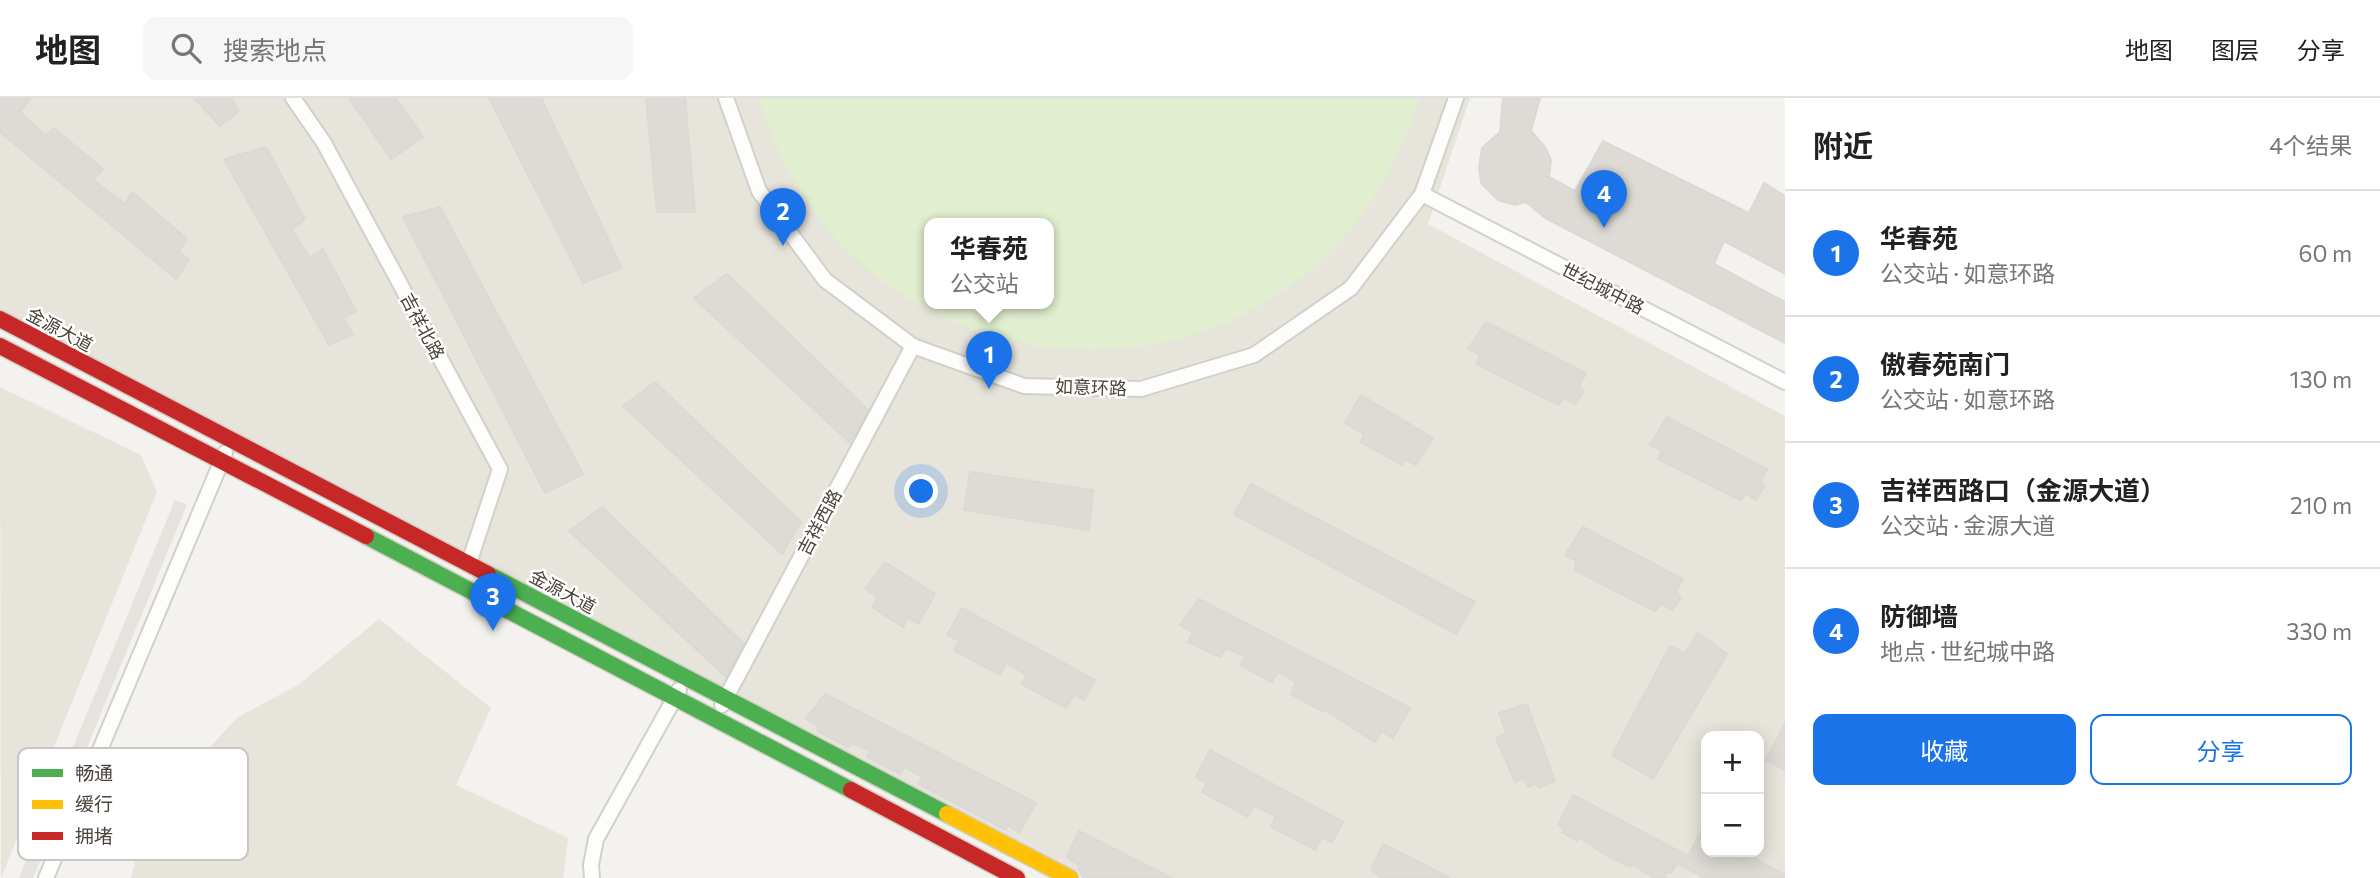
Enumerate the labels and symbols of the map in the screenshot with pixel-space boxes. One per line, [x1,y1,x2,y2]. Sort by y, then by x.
pin: 4 [1581,170,1627,228]
pin: 2 [760,188,806,246]
street label: 世纪城中路 [1558,258,1648,318]
street label: 吉祥北路 [396,289,450,363]
street label: 金源大道 [23,302,97,356]
pin: 1 [966,331,1012,389]
street label: 如意环路 [1055,375,1127,399]
your location [904,474,938,508]
street label: 吉祥西路 [792,485,846,559]
street label: 金源大道 [526,564,600,618]
pin: 3 [470,573,516,631]
legend [18,748,248,860]
text: 畅通 [75,761,113,784]
text: 缓行 [75,792,113,815]
text: 拥堵 [75,824,113,847]

